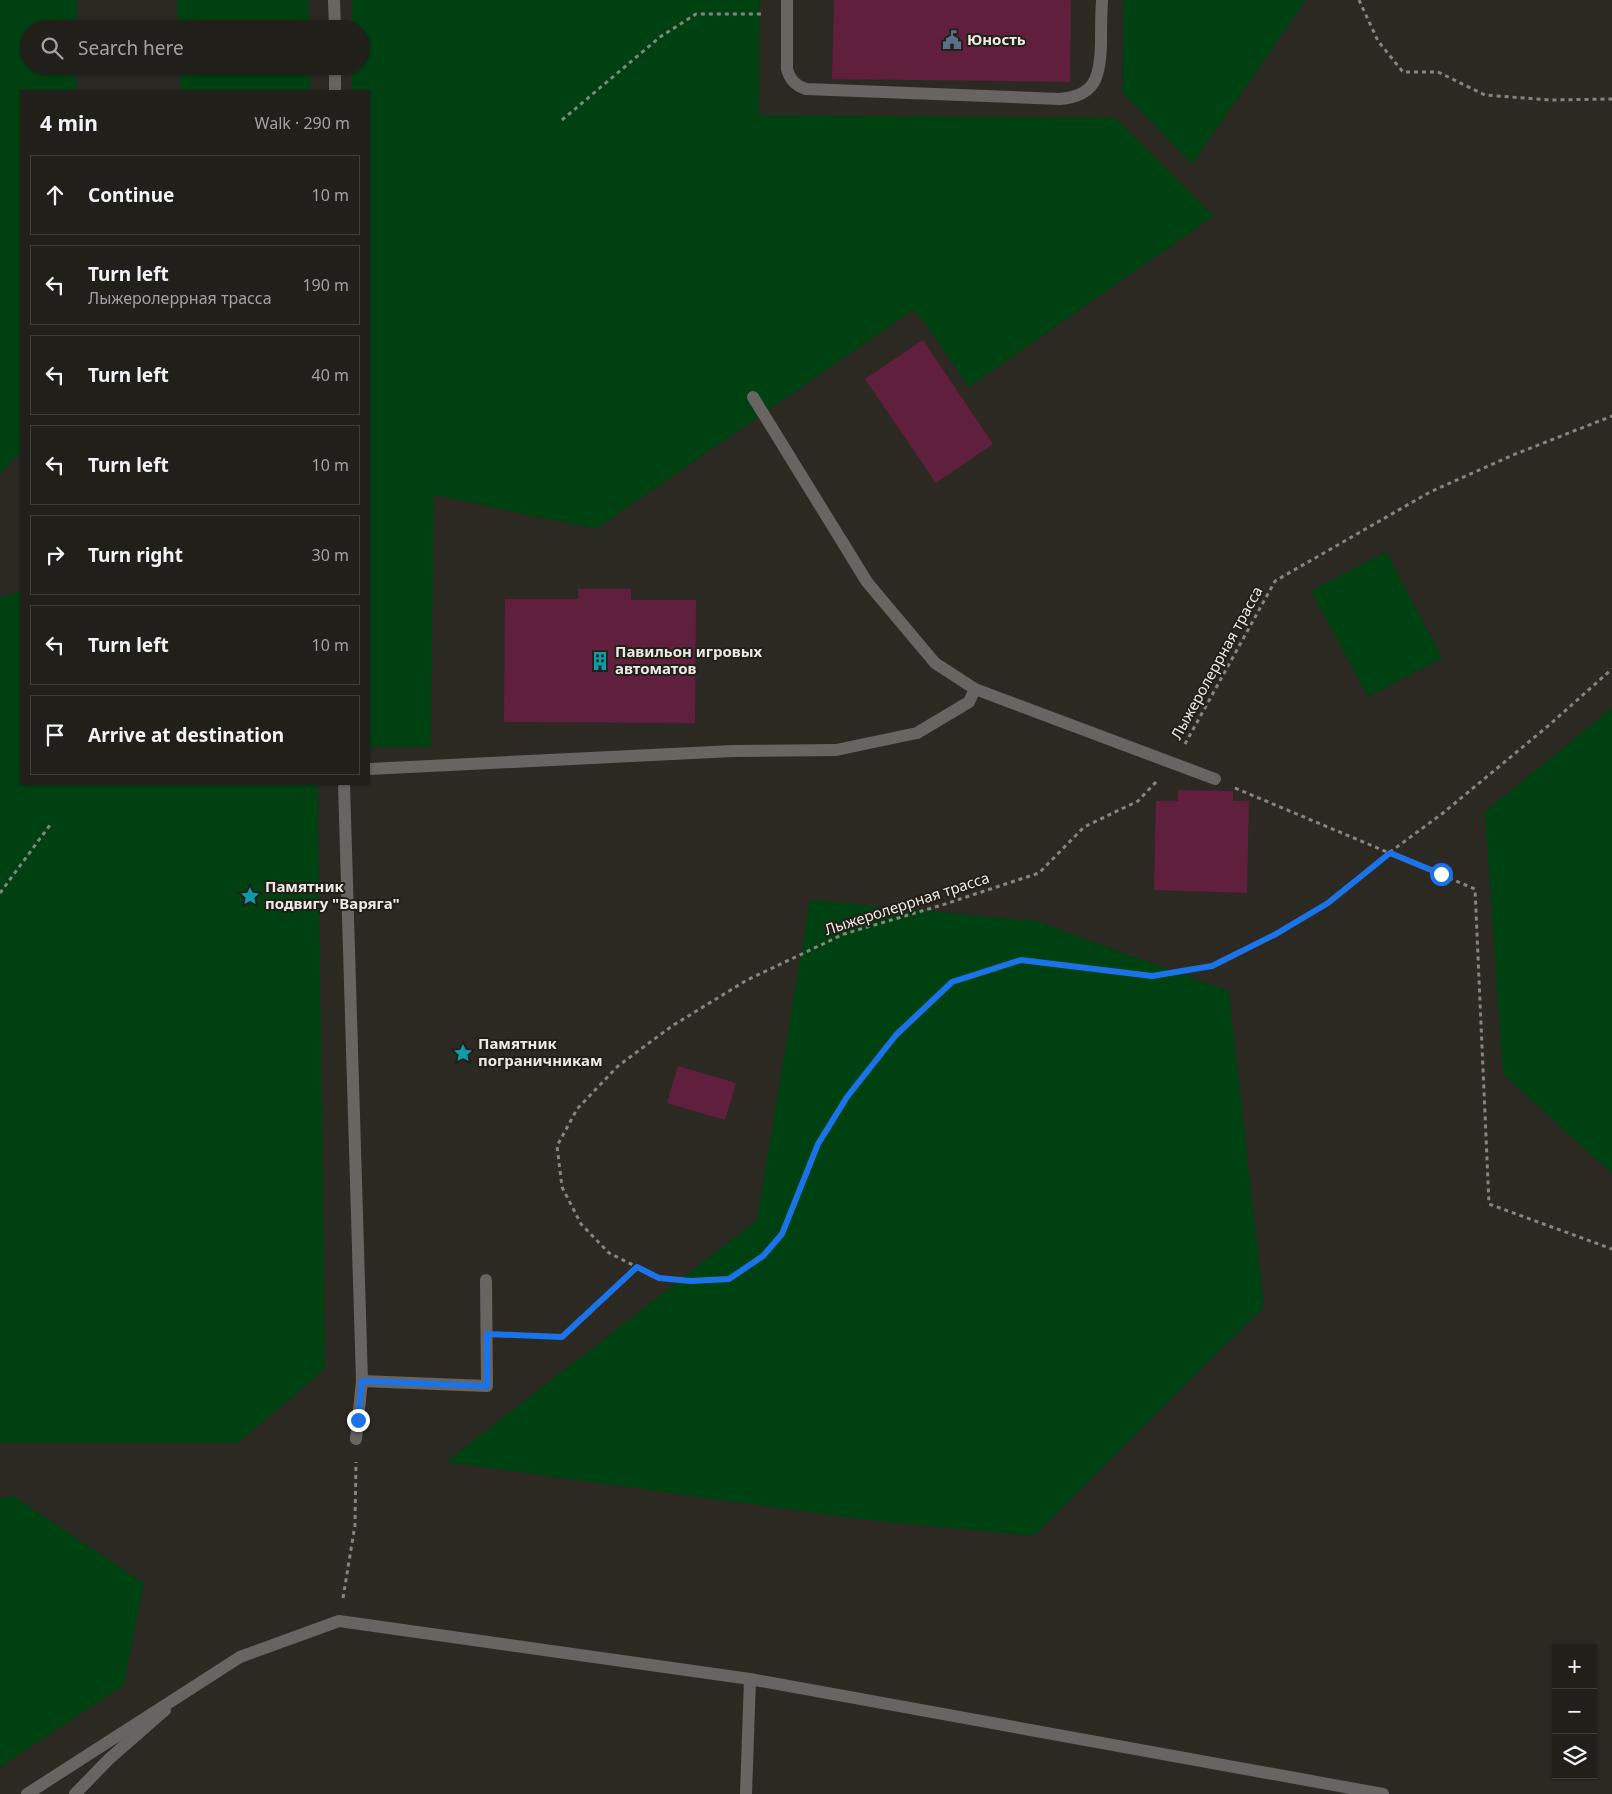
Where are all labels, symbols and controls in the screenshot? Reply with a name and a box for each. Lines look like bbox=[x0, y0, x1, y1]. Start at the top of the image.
search box bbox=[20, 20, 370, 75]
public building icon: Юность bbox=[941, 29, 963, 51]
place label: Юность bbox=[967, 29, 1026, 49]
icon: search bbox=[38, 34, 66, 62]
text: Search here bbox=[78, 35, 184, 61]
text: 4 min bbox=[40, 109, 98, 137]
text: Walk · 290 m bbox=[255, 112, 350, 134]
icon: ahead bbox=[41, 181, 69, 209]
text: Continue bbox=[88, 182, 174, 208]
text: 10 m bbox=[312, 184, 349, 206]
text: Turn left bbox=[88, 261, 169, 287]
icon: left bbox=[41, 271, 69, 299]
text: 190 m bbox=[302, 274, 349, 296]
text: Лыжеролеррная трасса bbox=[88, 287, 272, 309]
icon: left bbox=[41, 361, 69, 389]
text: Turn left bbox=[88, 362, 169, 388]
text: 40 m bbox=[312, 364, 349, 386]
icon: left bbox=[41, 451, 69, 479]
text: Turn left bbox=[88, 452, 169, 478]
text: 10 m bbox=[312, 454, 349, 476]
icon: right bbox=[41, 541, 69, 569]
text: Turn right bbox=[88, 542, 183, 568]
text: 30 m bbox=[312, 544, 349, 566]
street label: Лыжеролеррная трасса bbox=[1166, 582, 1267, 743]
icon: left bbox=[41, 631, 69, 659]
text: Turn left bbox=[88, 632, 169, 658]
text: 10 m bbox=[312, 634, 349, 656]
place label: Павильон игровых автоматов bbox=[615, 641, 763, 678]
building icon: Павильон игровых автоматов bbox=[589, 650, 611, 672]
icon: arrive bbox=[41, 721, 69, 749]
text: Arrive at destination bbox=[88, 722, 284, 748]
route start bbox=[1430, 863, 1453, 886]
street label: Лыжеролеррная трасса bbox=[822, 867, 992, 939]
place label: Памятник подвигу "Варяга" bbox=[265, 876, 400, 913]
place icon: Памятник подвигу "Варяга" bbox=[239, 885, 261, 907]
place label: Памятник пограничникам bbox=[478, 1033, 603, 1070]
place icon: Памятник пограничникам bbox=[452, 1042, 474, 1064]
route end bbox=[347, 1409, 370, 1432]
map controls bbox=[1552, 1644, 1597, 1779]
button: + bbox=[1552, 1644, 1597, 1689]
button: − bbox=[1552, 1689, 1597, 1734]
button: layers bbox=[1552, 1734, 1597, 1779]

